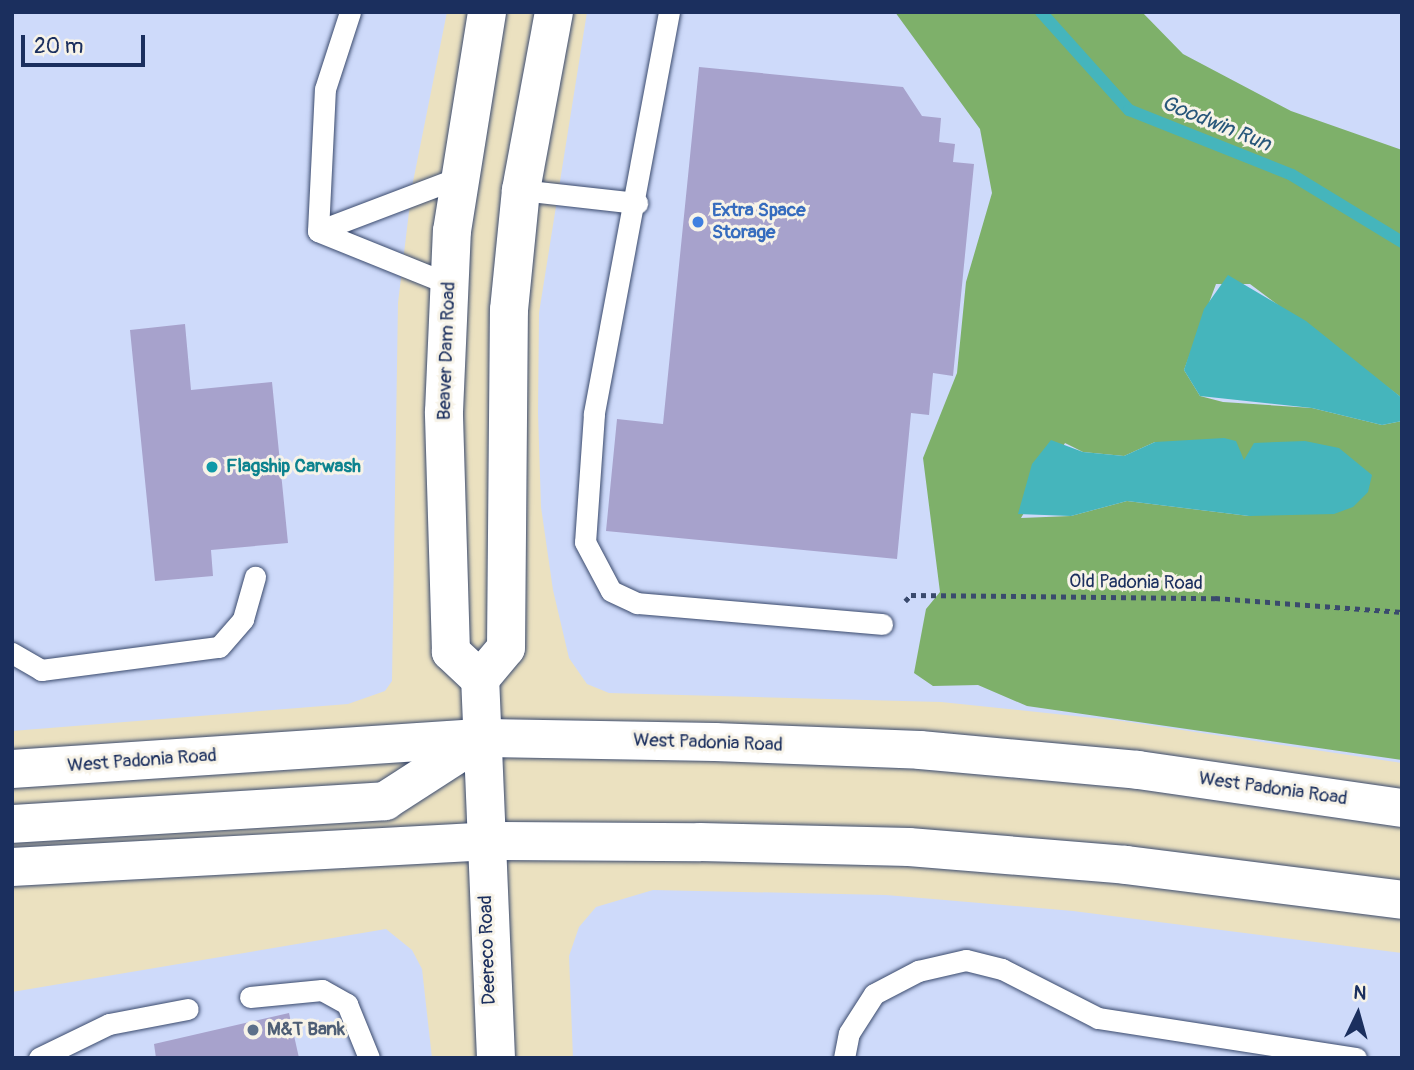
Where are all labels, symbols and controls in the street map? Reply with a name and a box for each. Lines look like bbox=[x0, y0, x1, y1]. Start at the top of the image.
scale bar bbox=[24, 21, 149, 65]
text: 20 m bbox=[34, 33, 83, 60]
water label: Goodwin Run bbox=[1158, 91, 1274, 157]
place label: Extra Space Storage bbox=[712, 200, 806, 244]
marker: Extra Space Storage bbox=[690, 214, 706, 230]
street label: Beaver Dam Road bbox=[433, 281, 461, 421]
place label: Flagship Carwash bbox=[226, 456, 361, 478]
marker: Flagship Carwash bbox=[204, 459, 220, 475]
street label: Old Padonia Road bbox=[1069, 570, 1203, 596]
street label: West Padonia Road bbox=[633, 729, 783, 757]
street label: West Padonia Road bbox=[66, 744, 218, 778]
street label: West Padonia Road bbox=[1197, 767, 1349, 811]
street label: Deereco Road bbox=[475, 895, 501, 1005]
north arrow bbox=[1323, 979, 1393, 1049]
text: N bbox=[1352, 981, 1367, 1006]
place label: M&T Bank bbox=[267, 1019, 345, 1041]
marker: M&T Bank bbox=[245, 1022, 261, 1038]

